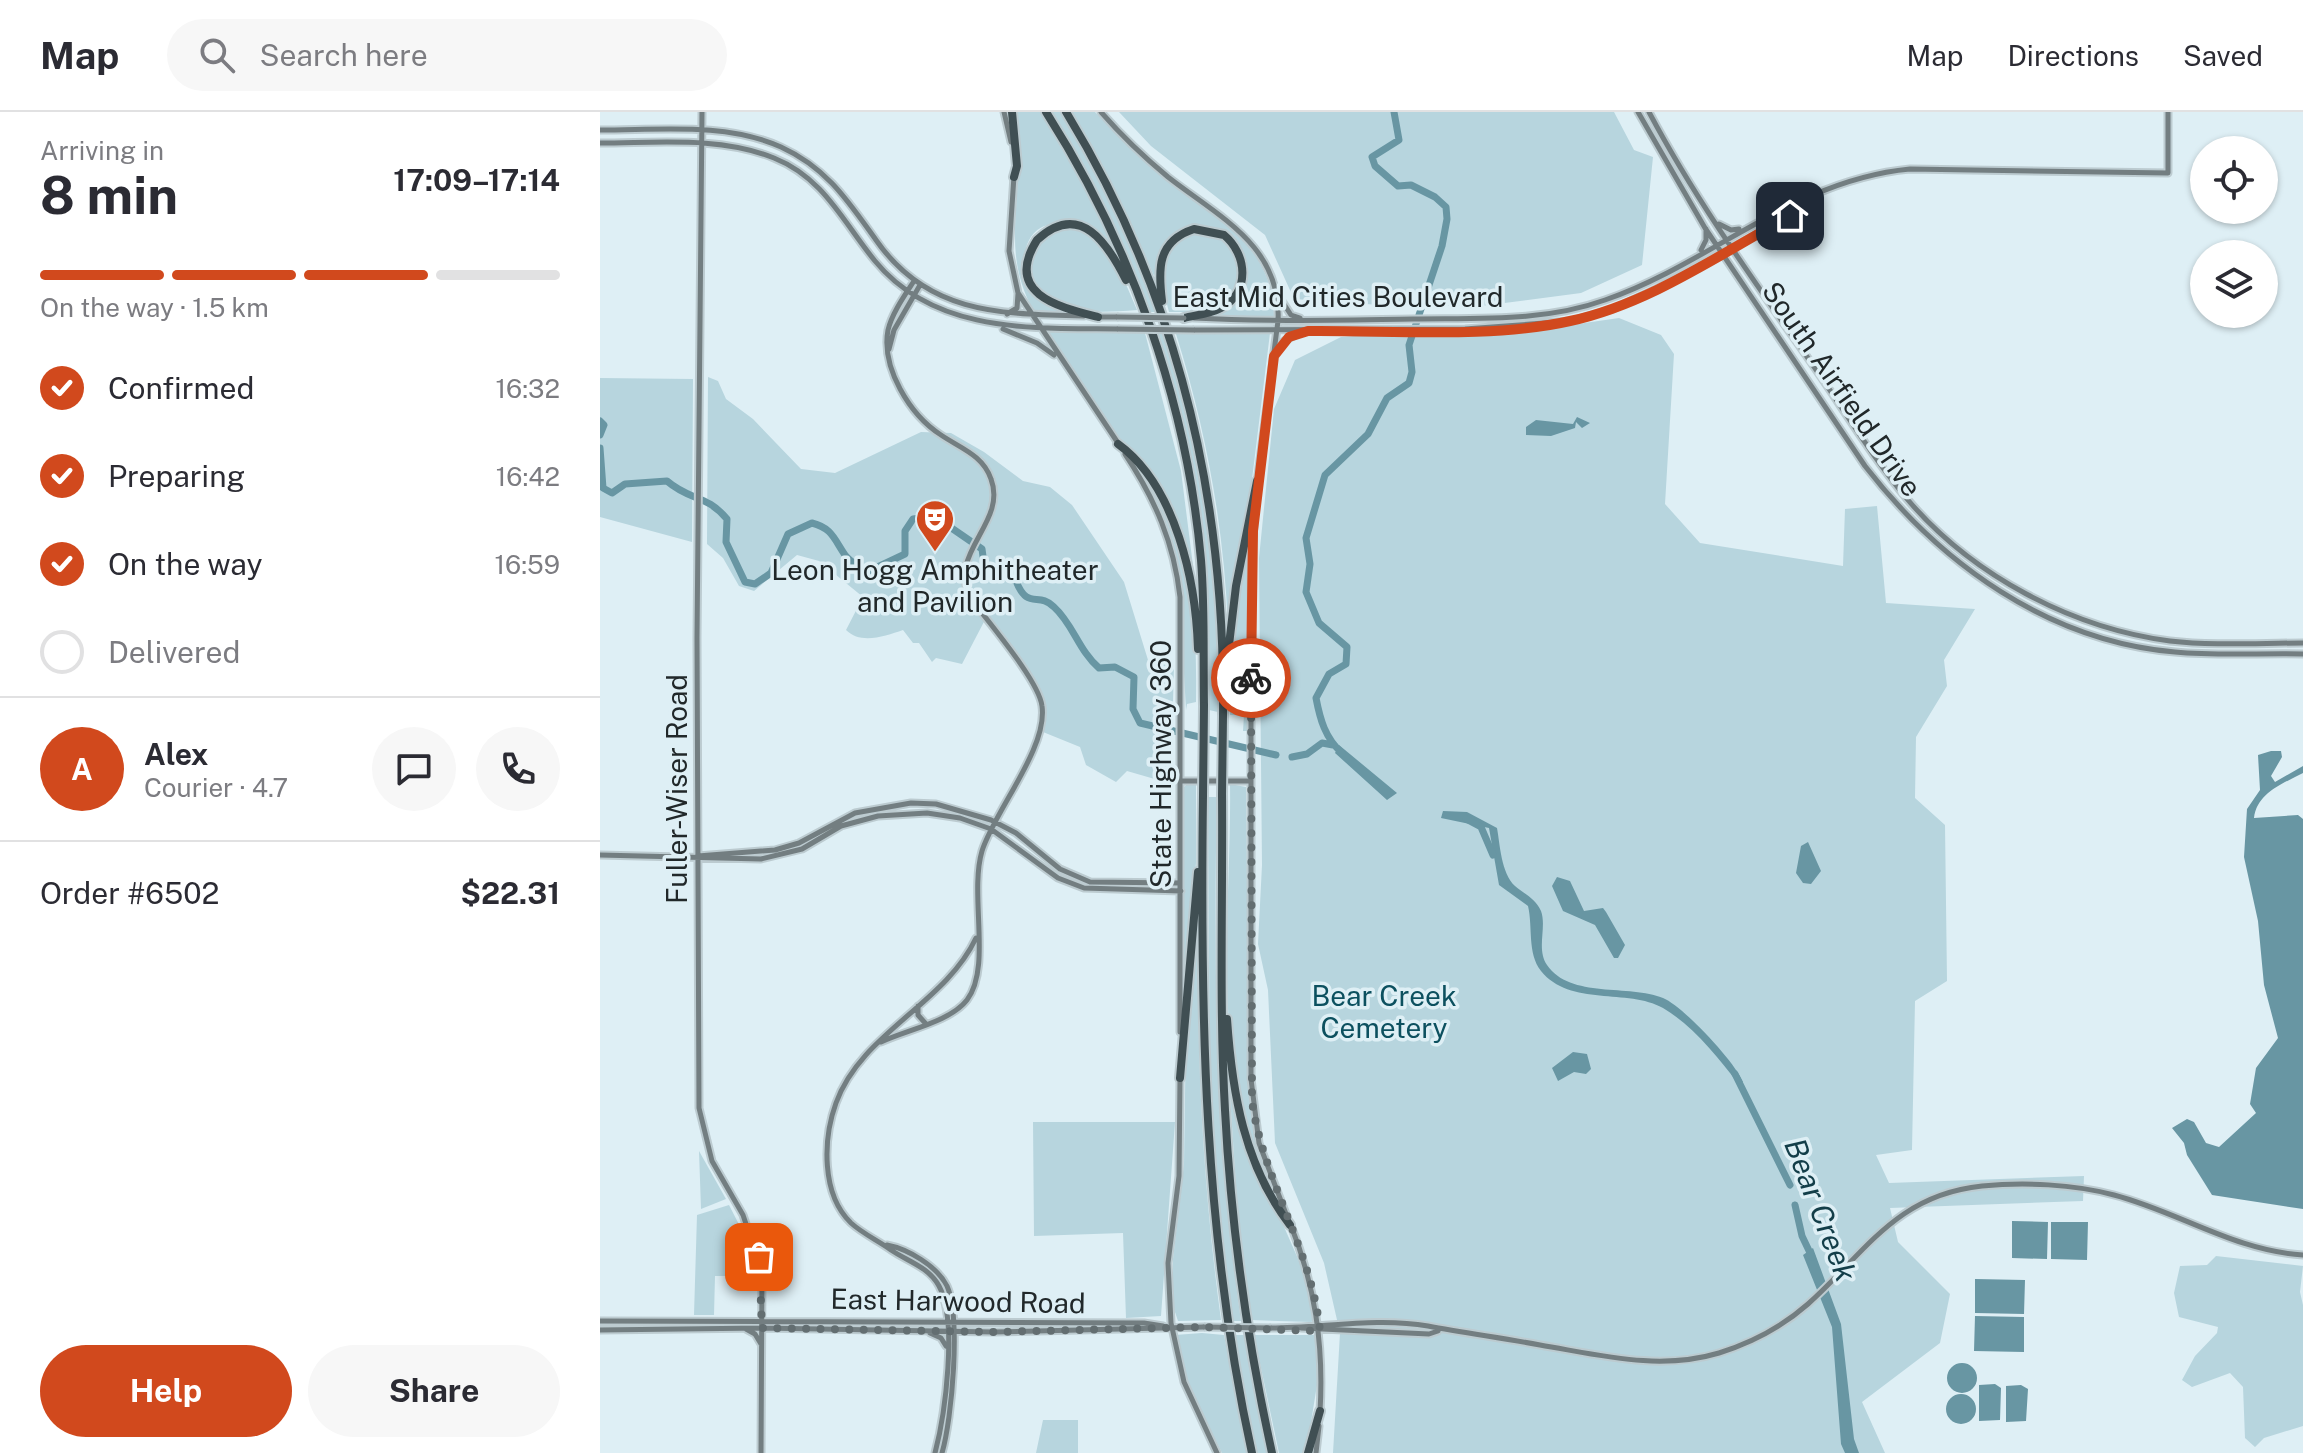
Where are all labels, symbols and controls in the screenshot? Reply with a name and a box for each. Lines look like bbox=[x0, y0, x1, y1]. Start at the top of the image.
search box bbox=[167, 19, 727, 91]
text: Map bbox=[40, 33, 119, 78]
icon: search bbox=[195, 33, 239, 77]
text: Search here bbox=[259, 37, 428, 73]
text: Map bbox=[1907, 39, 1963, 72]
text: Directions bbox=[2007, 39, 2139, 72]
text: Saved bbox=[2183, 39, 2263, 72]
text: Arriving in bbox=[40, 135, 164, 166]
map controls bbox=[2190, 136, 2278, 328]
button: locate bbox=[2190, 136, 2278, 224]
text: 17:09–17:14 bbox=[393, 162, 560, 198]
text: 8 min bbox=[40, 165, 178, 226]
pin bbox=[1756, 182, 1824, 250]
icon: home bbox=[1768, 194, 1812, 238]
button: layers bbox=[2190, 240, 2278, 328]
street label: South Airfield Drive bbox=[1756, 275, 1929, 502]
street label: East Mid Cities Boulevard bbox=[1172, 280, 1504, 313]
text: On the way · 1.5 km bbox=[40, 292, 269, 323]
icon: check bbox=[40, 366, 84, 410]
text: Confirmed bbox=[108, 370, 254, 406]
text: 16:32 bbox=[495, 373, 560, 404]
icon: check bbox=[40, 454, 84, 498]
text: Preparing bbox=[108, 458, 245, 494]
text: 16:42 bbox=[496, 461, 560, 492]
theatre icon: Leon Hogg Amphitheater and Pavilion bbox=[914, 498, 956, 553]
icon: check bbox=[40, 542, 84, 586]
text: On the way bbox=[108, 546, 262, 582]
text: 16:59 bbox=[494, 549, 560, 580]
place label: Leon Hogg Amphitheater and Pavilion bbox=[771, 553, 1099, 618]
text: Delivered bbox=[108, 634, 240, 670]
courier bbox=[1211, 638, 1291, 718]
street label: State Highway 360 bbox=[1144, 640, 1177, 888]
icon: bike bbox=[1229, 656, 1273, 700]
street label: Fuller-Wiser Road bbox=[660, 674, 693, 904]
button: chat bbox=[372, 727, 456, 811]
button: phone bbox=[476, 727, 560, 811]
text: Alex bbox=[144, 736, 208, 772]
text: A bbox=[71, 751, 93, 787]
text: Courier · 4.7 bbox=[144, 772, 288, 803]
text: Order #6502 bbox=[40, 875, 219, 911]
text: $22.31 bbox=[461, 875, 560, 911]
park label: Bear Creek Cemetery bbox=[1311, 979, 1457, 1044]
water label: Bear Creek bbox=[1777, 1133, 1865, 1287]
pin bbox=[725, 1223, 793, 1291]
icon: bag bbox=[737, 1235, 781, 1279]
street label: East Harwood Road bbox=[830, 1282, 1086, 1319]
button: Help bbox=[40, 1345, 292, 1437]
button: Share bbox=[308, 1345, 560, 1437]

